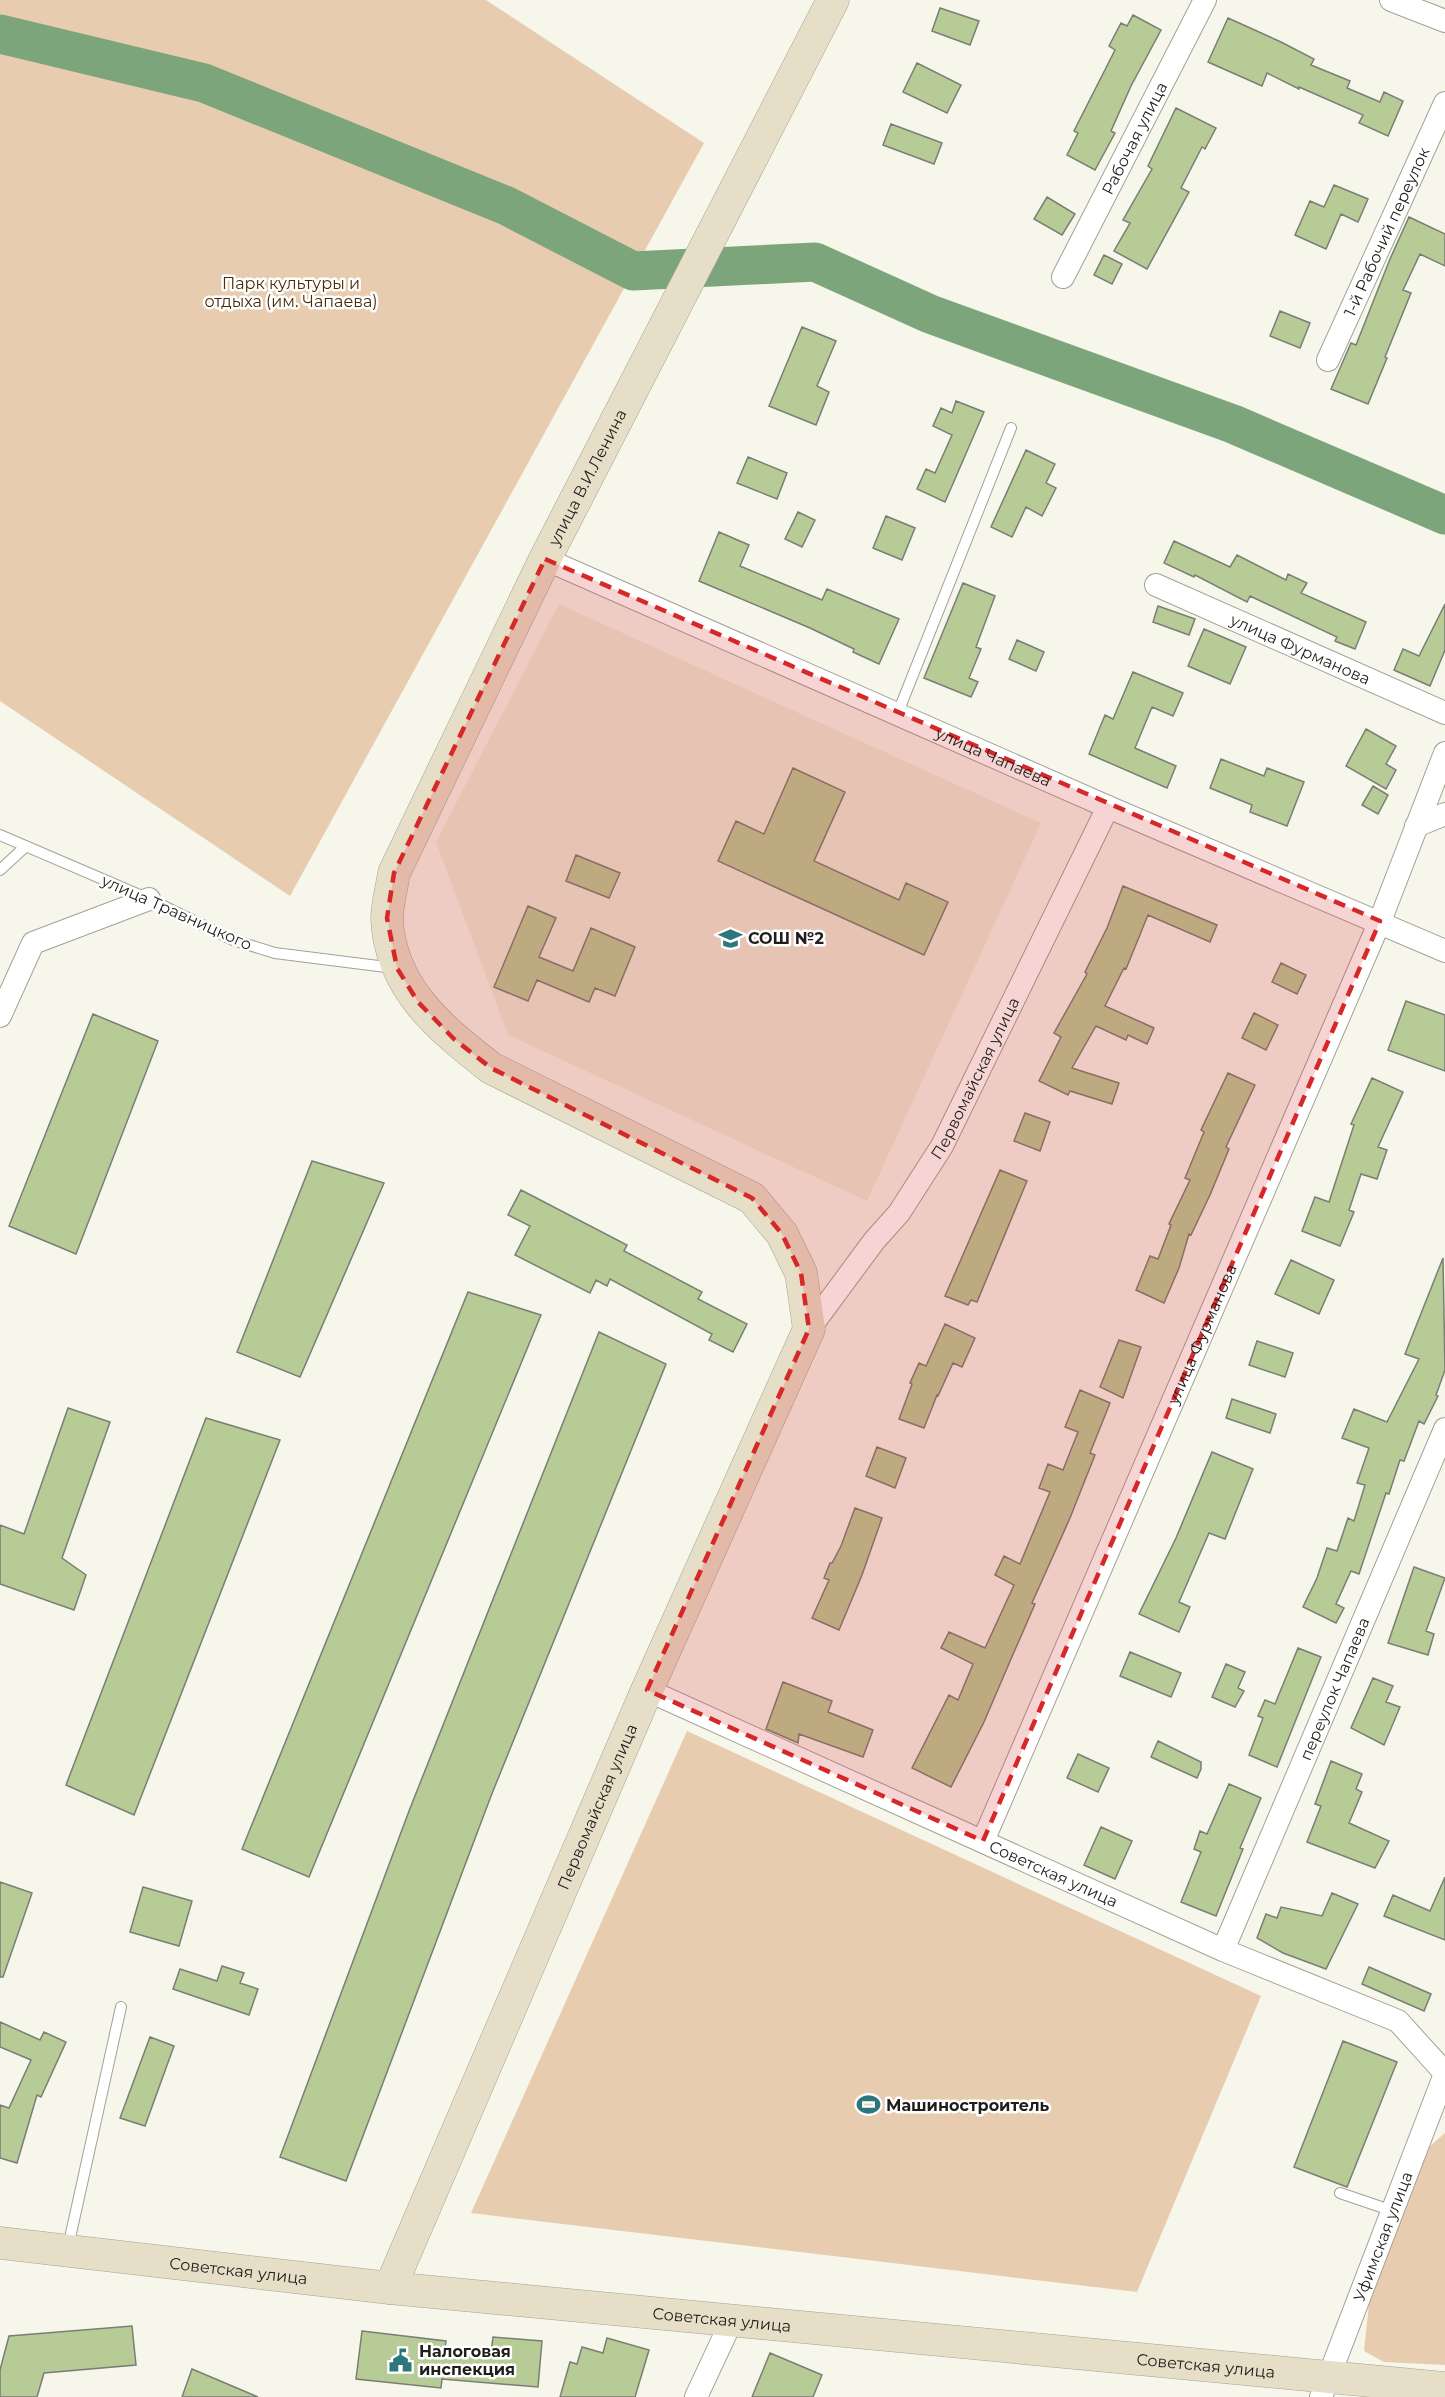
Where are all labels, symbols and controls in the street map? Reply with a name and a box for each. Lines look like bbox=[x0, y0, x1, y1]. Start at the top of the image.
street label: Рабочая улица bbox=[1098, 79, 1171, 198]
street label: 1-й Рабочий переулок bbox=[1340, 144, 1434, 319]
park label: Парк культуры и отдыха (им. Чапаева) bbox=[204, 274, 378, 311]
street label: улица В.И.Ленина bbox=[544, 406, 630, 550]
street label: улица Фурманова bbox=[1227, 610, 1373, 689]
street label: улица Чапаева bbox=[932, 723, 1054, 791]
street label: улица Травницкого bbox=[98, 870, 255, 954]
school or university icon: СОШ №2 bbox=[717, 925, 743, 951]
place label: СОШ №2 bbox=[748, 929, 824, 948]
street label: Первомайская улица bbox=[927, 994, 1023, 1163]
street label: улица Фурманова bbox=[1163, 1261, 1241, 1408]
street label: переулок Чапаева bbox=[1296, 1615, 1374, 1763]
street label: Первомайская улица bbox=[553, 1721, 641, 1892]
street label: Советская улица bbox=[986, 1837, 1121, 1911]
sports icon: Машиностроитель bbox=[855, 2092, 881, 2118]
place label: Машиностроитель bbox=[886, 2096, 1050, 2115]
street label: Уфимская улица bbox=[1350, 2169, 1417, 2304]
street label: Советская улица bbox=[168, 2254, 309, 2288]
street label: Советская улица bbox=[652, 2304, 792, 2336]
place label: Налоговая инспекция bbox=[419, 2342, 515, 2379]
public building icon: Налоговая инспекция bbox=[388, 2347, 414, 2373]
street label: Советская улица bbox=[1136, 2350, 1276, 2382]

